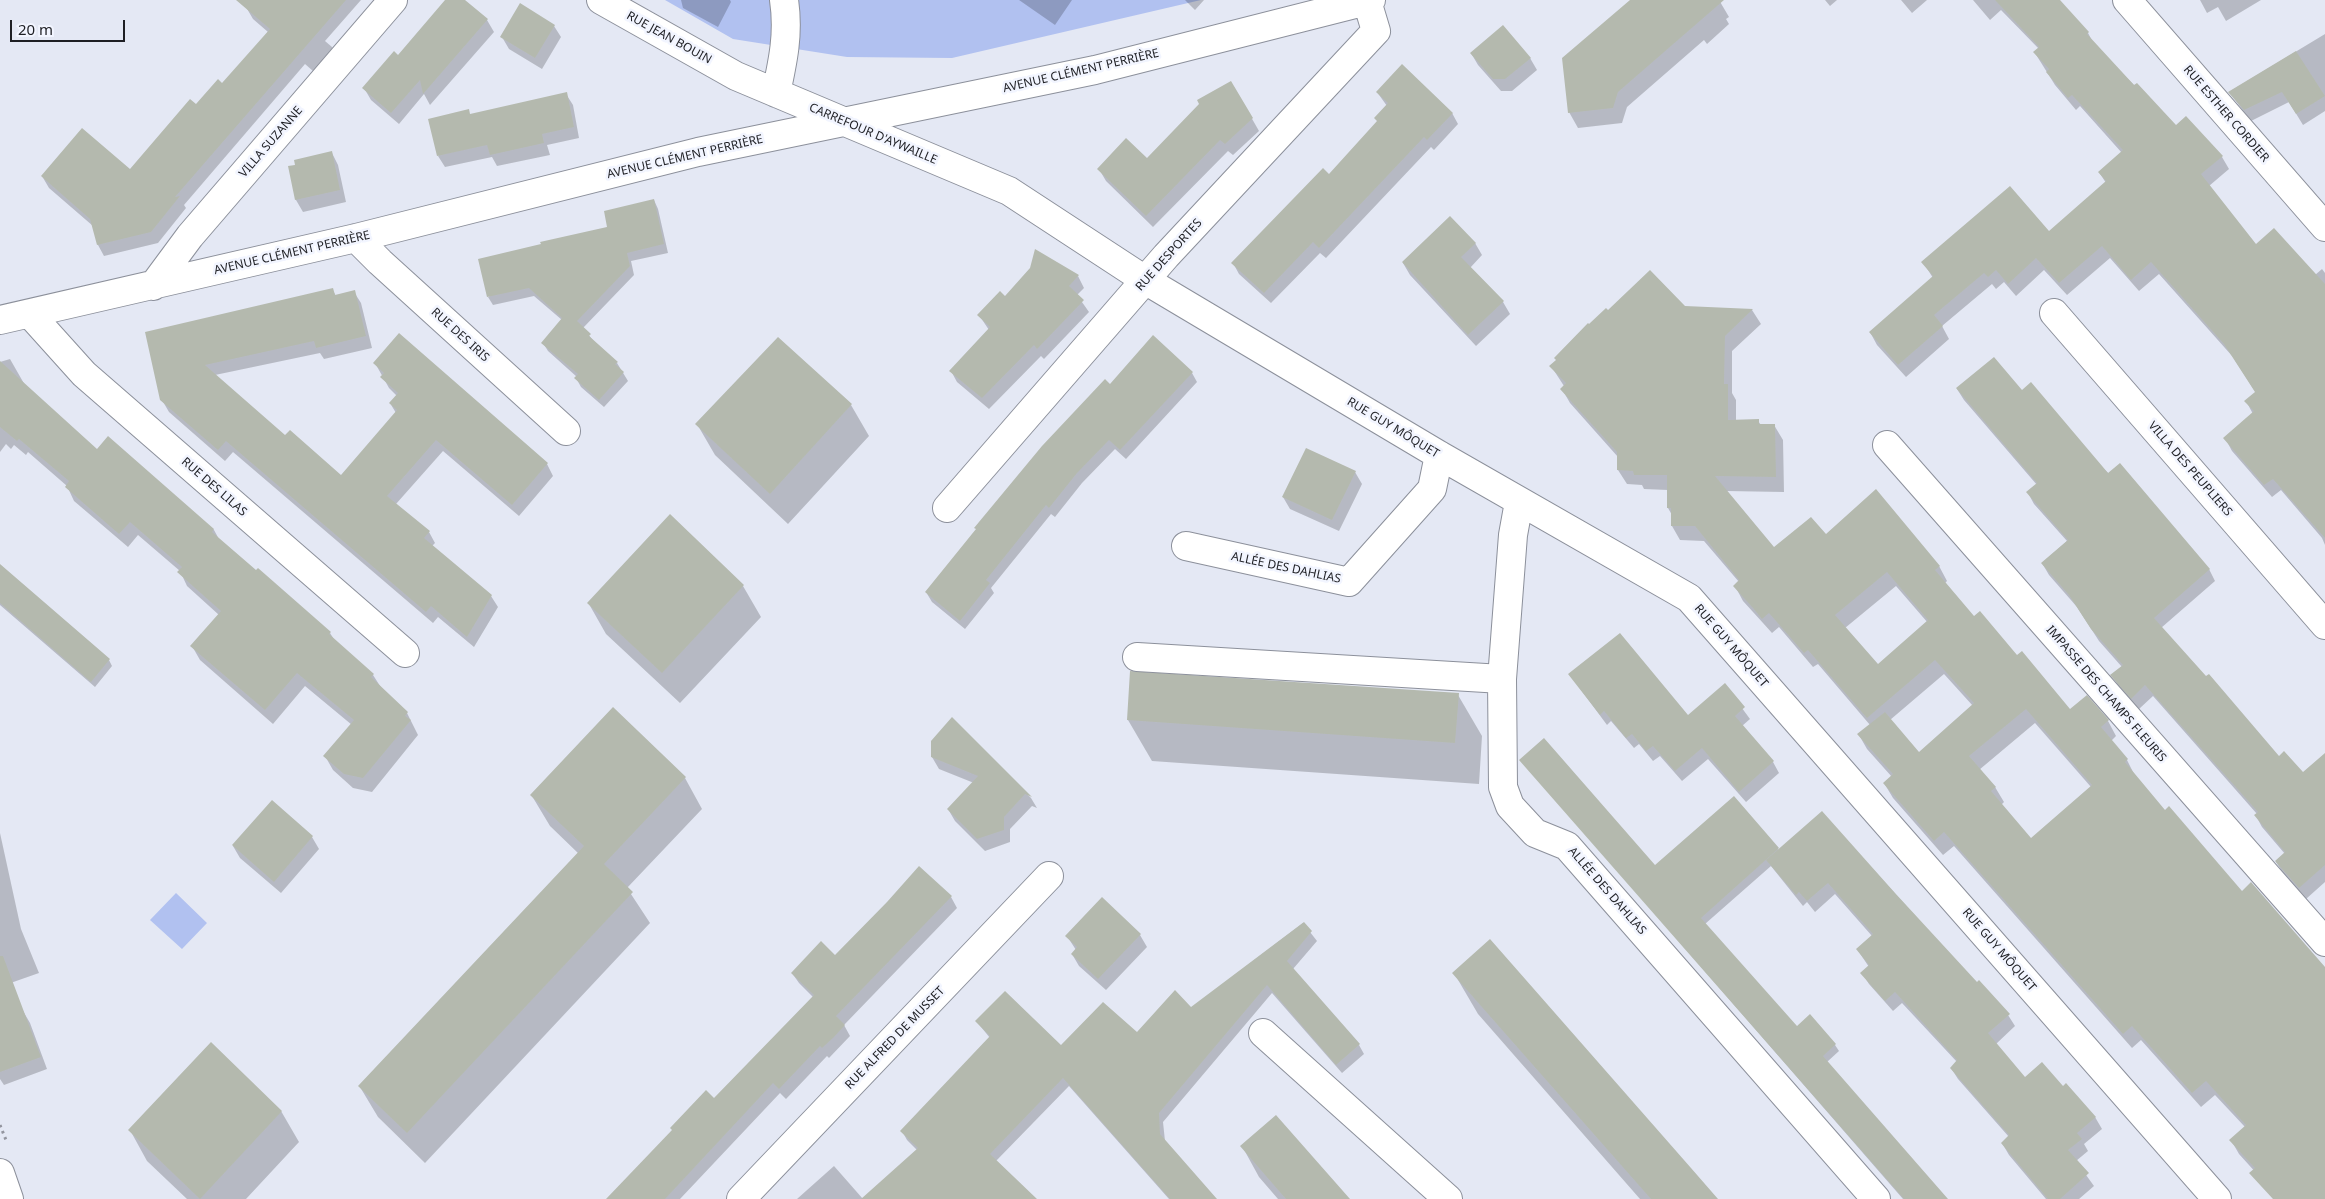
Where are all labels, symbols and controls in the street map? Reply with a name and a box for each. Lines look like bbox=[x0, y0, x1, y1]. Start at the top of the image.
street label: RUE JEAN BOUIN bbox=[624, 9, 714, 67]
scale bar bbox=[12, 10, 128, 42]
text: 20 m bbox=[18, 19, 53, 39]
street label: AVENUE CLÉMENT PERRIÈRE bbox=[1002, 46, 1160, 96]
street label: RUE ESTHER CORDIER bbox=[2180, 63, 2272, 165]
street label: CARREFOUR D'AYWAILLE bbox=[807, 100, 939, 168]
street label: VILLA SUZANNE bbox=[236, 104, 306, 180]
street label: AVENUE CLÉMENT PERRIÈRE bbox=[606, 132, 764, 182]
street label: RUE DESPORTES bbox=[1133, 216, 1205, 294]
street label: AVENUE CLÉMENT PERRIÈRE bbox=[213, 228, 371, 278]
street label: RUE DES IRIS bbox=[428, 305, 492, 365]
street label: RUE GUY MÔQUET bbox=[1344, 395, 1442, 461]
street label: VILLA DES PEUPLIERS bbox=[2145, 419, 2235, 519]
street label: RUE DES LILAS bbox=[178, 455, 250, 519]
street label: ALLÉE DES DAHLIAS bbox=[1230, 549, 1342, 587]
street label: RUE GUY MÔQUET bbox=[1691, 602, 1771, 690]
street label: IMPASSE DES CHAMPS FLEURIS bbox=[2043, 623, 2169, 765]
street label: ALLÉE DES DAHLIAS bbox=[1565, 844, 1649, 938]
street label: RUE GUY MÔQUET bbox=[1959, 906, 2039, 994]
street label: RUE ALFRED DE MUSSET bbox=[842, 984, 948, 1092]

